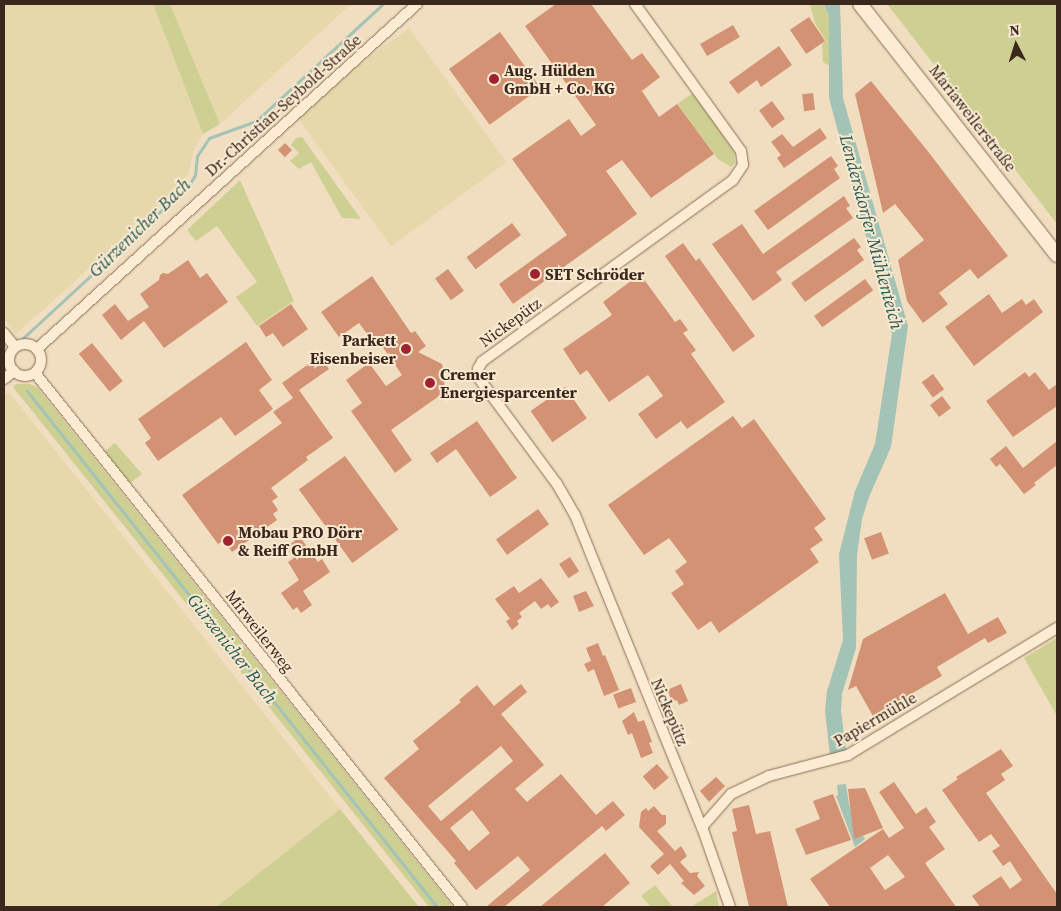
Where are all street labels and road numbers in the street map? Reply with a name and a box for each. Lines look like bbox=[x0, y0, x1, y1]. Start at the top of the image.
street label: Dr.-Christian-Seybold-Straße bbox=[201, 30, 365, 180]
street label: Mariaweilerstraße bbox=[925, 61, 1021, 175]
street label: Nickepütz bbox=[475, 293, 545, 351]
street label: Mirweilerweg bbox=[222, 586, 298, 676]
street label: Nickepütz bbox=[647, 675, 693, 749]
street label: Papiermühle bbox=[830, 688, 920, 750]

